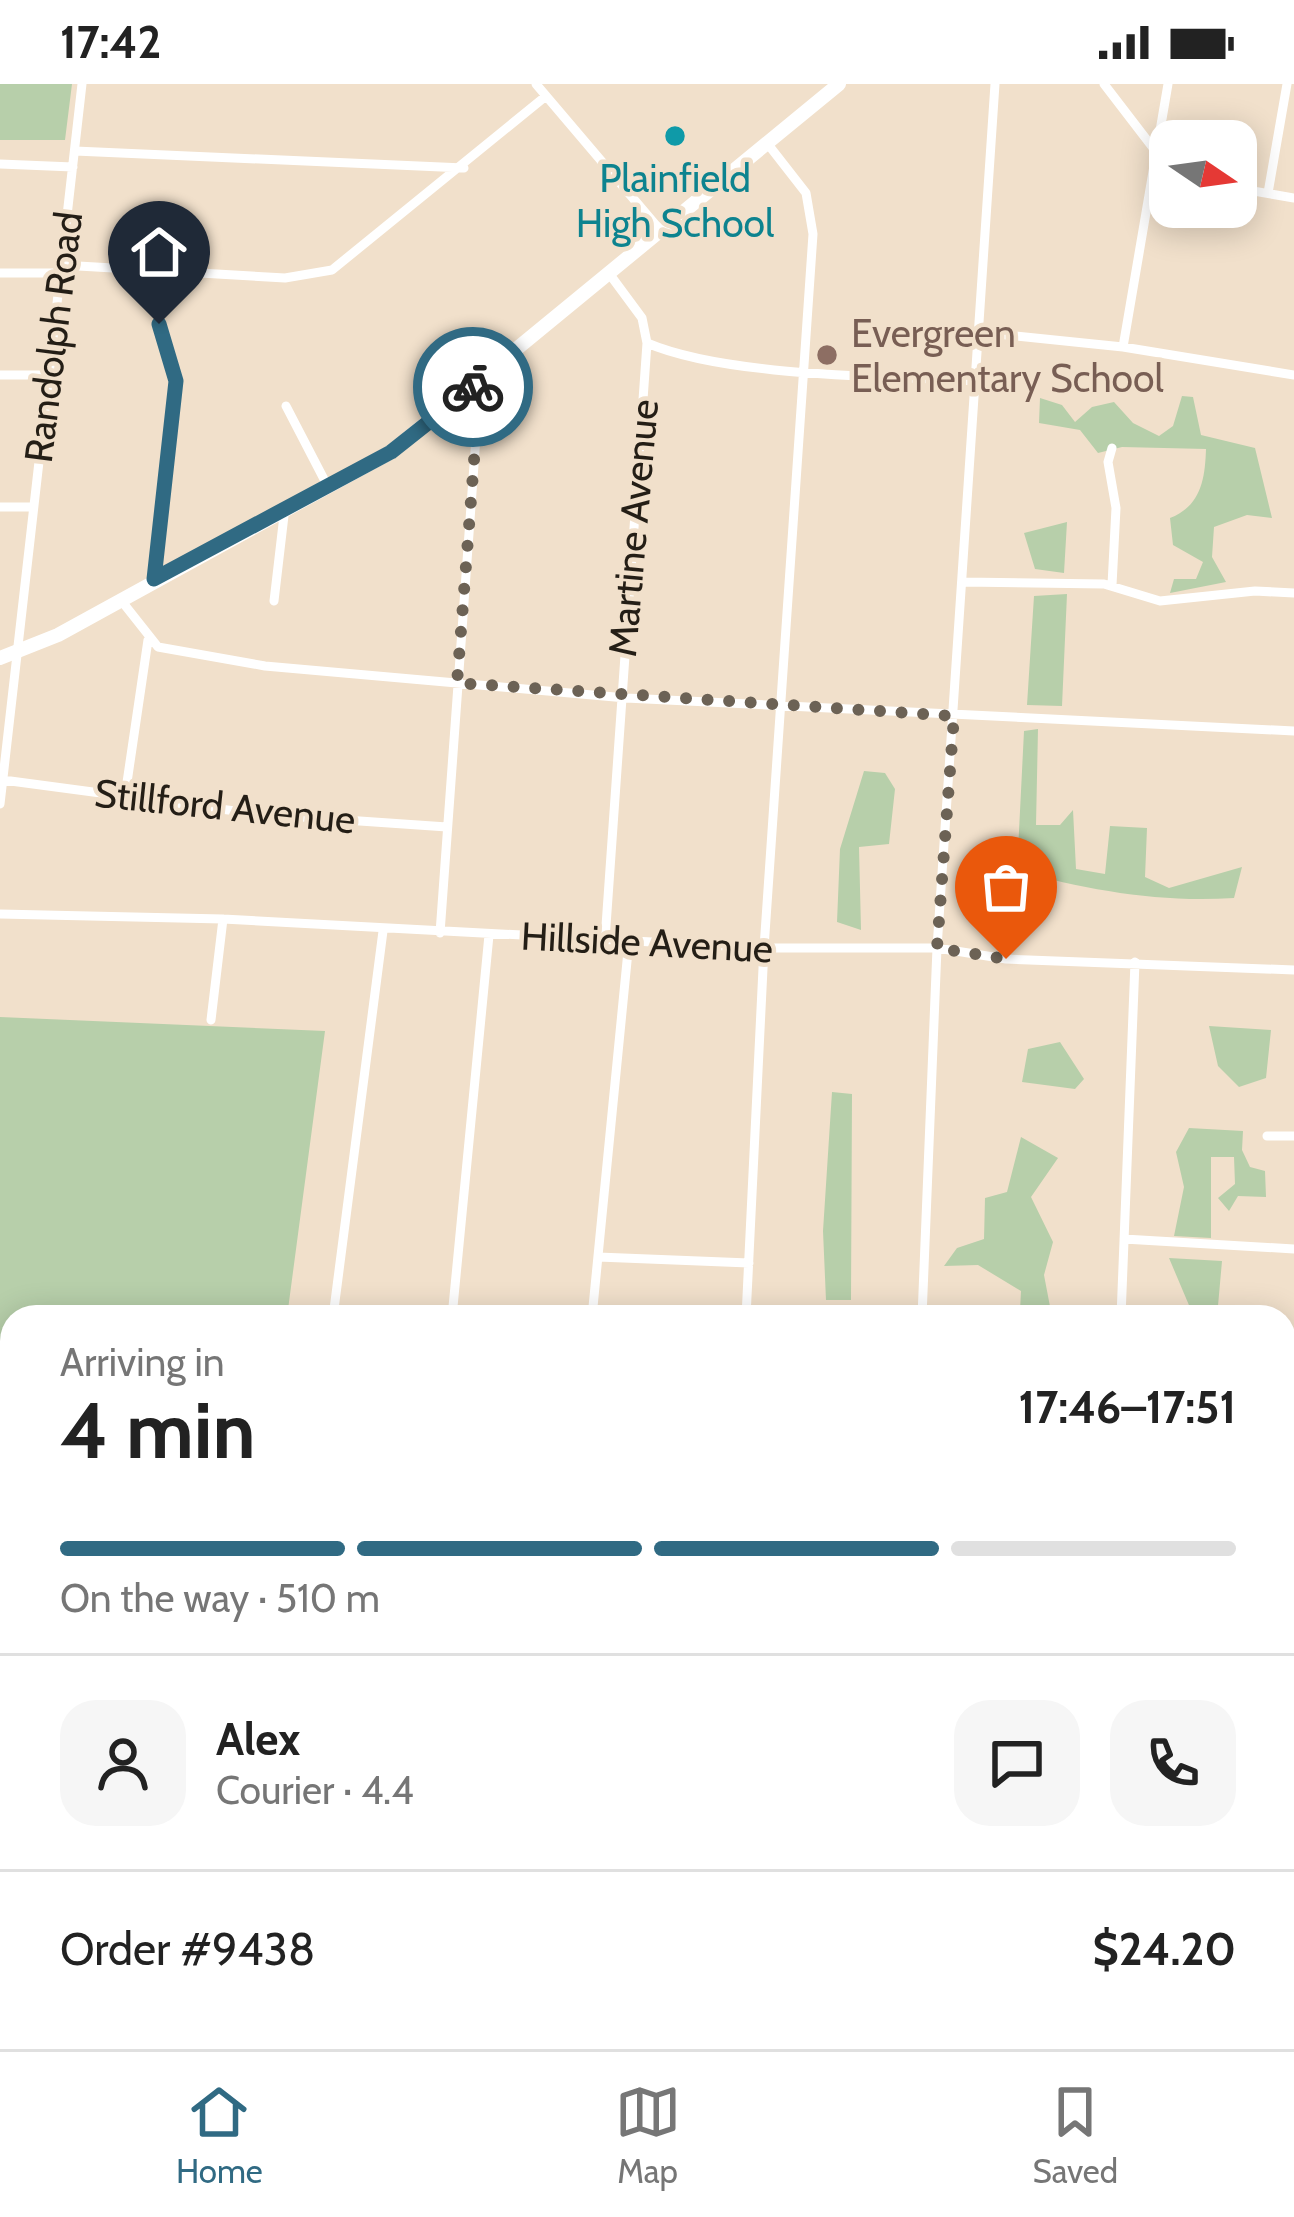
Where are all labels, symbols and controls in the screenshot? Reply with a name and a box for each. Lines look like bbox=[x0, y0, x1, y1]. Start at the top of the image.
text: 17:42 bbox=[60, 15, 161, 69]
north arrow bbox=[1149, 120, 1257, 228]
map controls bbox=[1149, 120, 1257, 228]
marker: Plainfield High School bbox=[662, 123, 688, 149]
place label: Plainfield High School bbox=[576, 154, 774, 247]
pin bbox=[108, 201, 210, 324]
street label: Randolph Road bbox=[14, 209, 92, 465]
icon: home bbox=[126, 219, 192, 285]
place label: Evergreen Elementary School bbox=[851, 309, 1164, 402]
courier bbox=[413, 327, 533, 447]
marker: Evergreen Elementary School bbox=[814, 342, 840, 368]
icon: bike bbox=[440, 354, 506, 420]
street label: Martine Avenue bbox=[598, 397, 668, 659]
street label: Stillford Avenue bbox=[92, 768, 358, 844]
pin bbox=[955, 836, 1057, 959]
icon: bag bbox=[973, 854, 1039, 920]
street label: Hillside Avenue bbox=[520, 911, 774, 973]
text: Arriving in bbox=[60, 1338, 224, 1386]
text: 17:46–17:51 bbox=[1019, 1380, 1236, 1434]
text: 4 min bbox=[60, 1383, 256, 1478]
text: On the way · 510 m bbox=[60, 1574, 380, 1622]
button: person bbox=[60, 1700, 186, 1826]
button: chat bbox=[954, 1700, 1080, 1826]
button: phone bbox=[1110, 1700, 1236, 1826]
text: Alex bbox=[216, 1712, 300, 1766]
text: Courier · 4.4 bbox=[216, 1766, 414, 1814]
text: Order #9438 bbox=[60, 1922, 315, 1976]
text: $24.20 bbox=[1093, 1922, 1236, 1976]
tab: Home bbox=[176, 2079, 263, 2191]
tab: Map bbox=[615, 2079, 681, 2191]
tab: Saved bbox=[1032, 2079, 1118, 2191]

